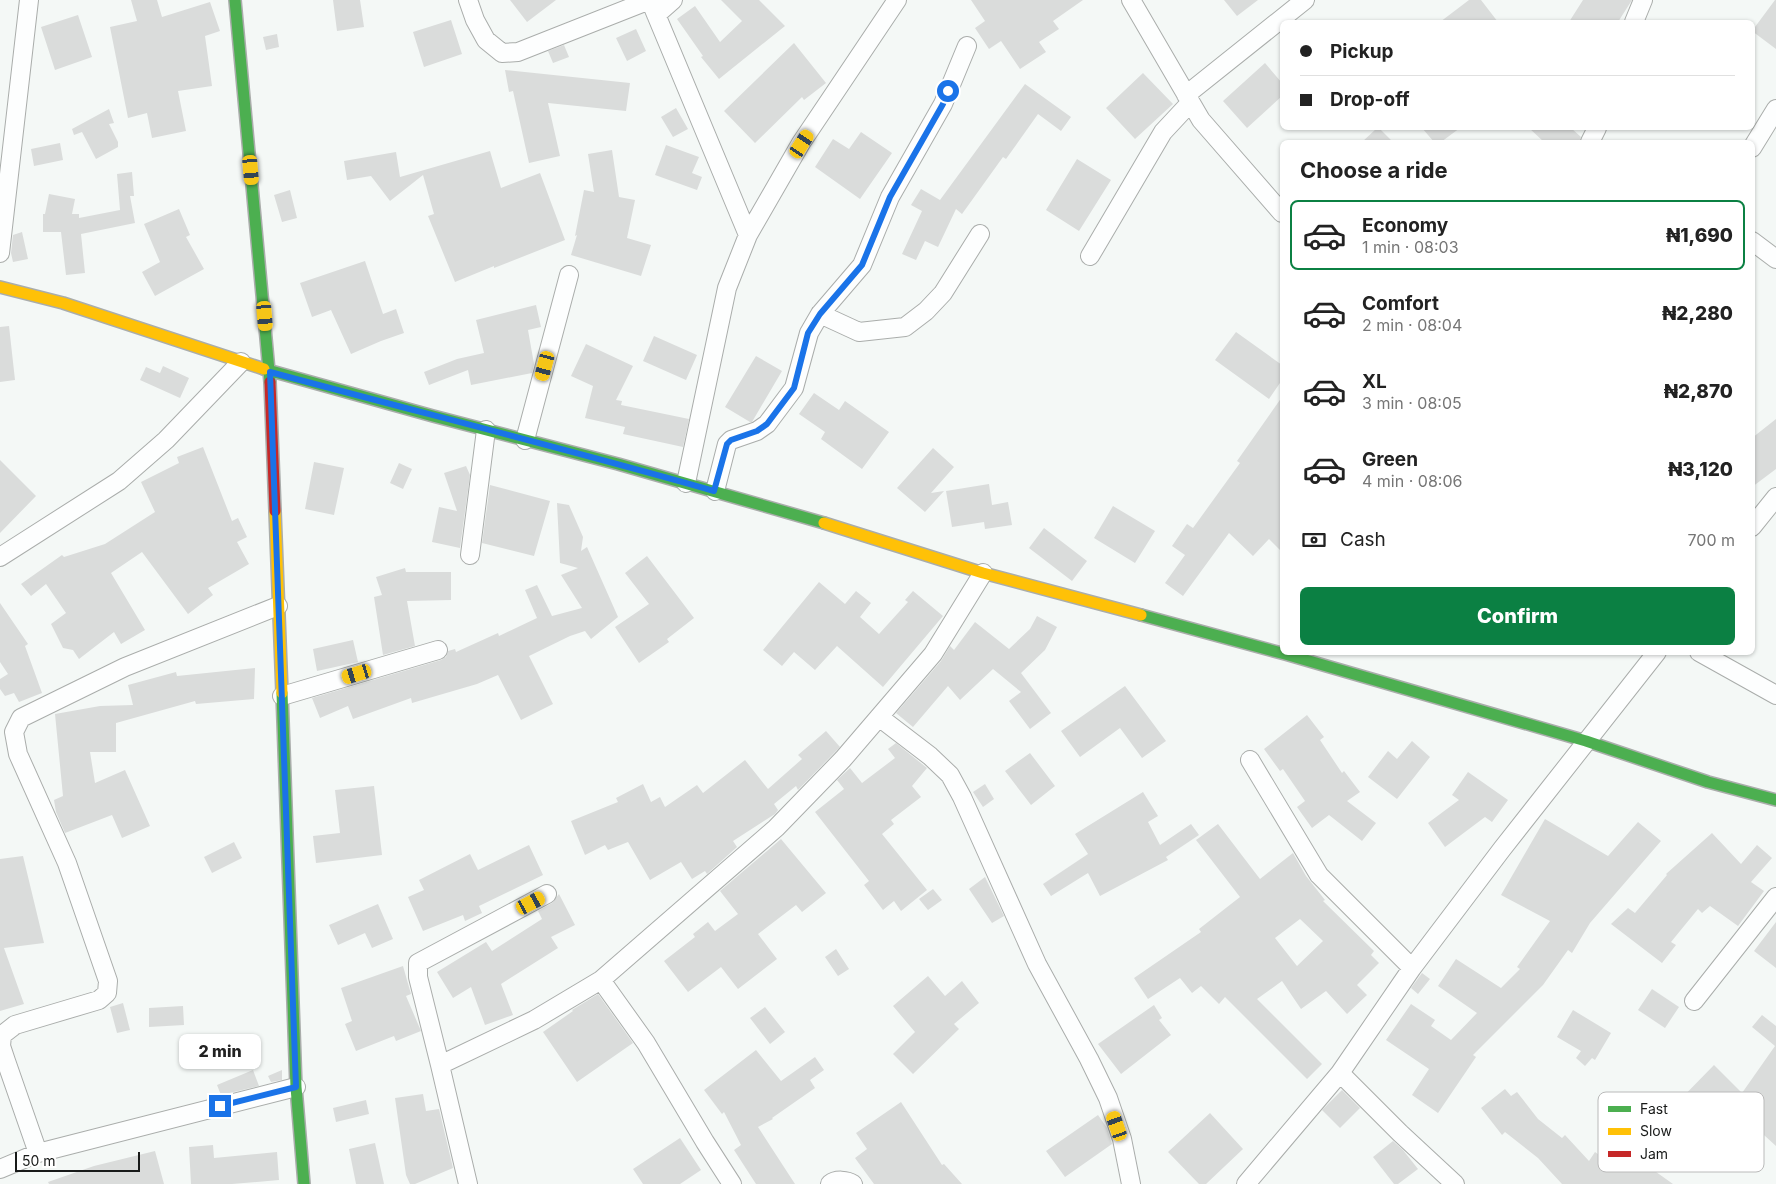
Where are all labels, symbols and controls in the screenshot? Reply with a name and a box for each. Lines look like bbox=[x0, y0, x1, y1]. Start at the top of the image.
text: Pickup bbox=[1330, 40, 1393, 63]
route start bbox=[937, 80, 959, 102]
text: Drop-off bbox=[1330, 88, 1410, 111]
car bbox=[787, 127, 816, 161]
car bbox=[242, 154, 259, 186]
text: Choose a ride bbox=[1300, 157, 1448, 183]
icon: car bbox=[1302, 213, 1347, 258]
text: Economy bbox=[1362, 214, 1448, 237]
text: ₦1,690 bbox=[1666, 224, 1733, 247]
text: 1 min · 08:03 bbox=[1362, 237, 1459, 257]
icon: car bbox=[1302, 291, 1347, 336]
text: Comfort bbox=[1362, 292, 1439, 315]
car bbox=[256, 300, 273, 332]
text: ₦2,280 bbox=[1662, 302, 1733, 325]
text: 2 min · 08:04 bbox=[1362, 315, 1462, 335]
car bbox=[533, 350, 556, 382]
icon: car bbox=[1302, 369, 1347, 414]
text: XL bbox=[1362, 370, 1387, 393]
text: ₦2,870 bbox=[1664, 380, 1733, 403]
text: 3 min · 08:05 bbox=[1362, 393, 1462, 413]
icon: car bbox=[1302, 447, 1347, 492]
text: Green bbox=[1362, 448, 1418, 471]
text: ₦3,120 bbox=[1668, 458, 1733, 481]
text: 4 min · 08:06 bbox=[1362, 471, 1462, 491]
icon: cash bbox=[1300, 526, 1328, 554]
text: Cash bbox=[1340, 528, 1386, 551]
text: 700 m bbox=[1687, 530, 1735, 550]
button: Confirm bbox=[1300, 587, 1735, 645]
car bbox=[340, 662, 373, 686]
car bbox=[514, 889, 547, 917]
callout: 2 min bbox=[179, 1034, 261, 1068]
text: 2 min bbox=[198, 1041, 242, 1061]
legend bbox=[1598, 1092, 1764, 1172]
route end bbox=[209, 1095, 231, 1117]
text: Fast bbox=[1640, 1100, 1668, 1117]
car bbox=[1105, 1109, 1128, 1143]
text: Slow bbox=[1640, 1122, 1672, 1139]
text: Jam bbox=[1640, 1145, 1668, 1162]
scale bar bbox=[15, 1149, 140, 1172]
text: 50 m bbox=[22, 1152, 56, 1169]

